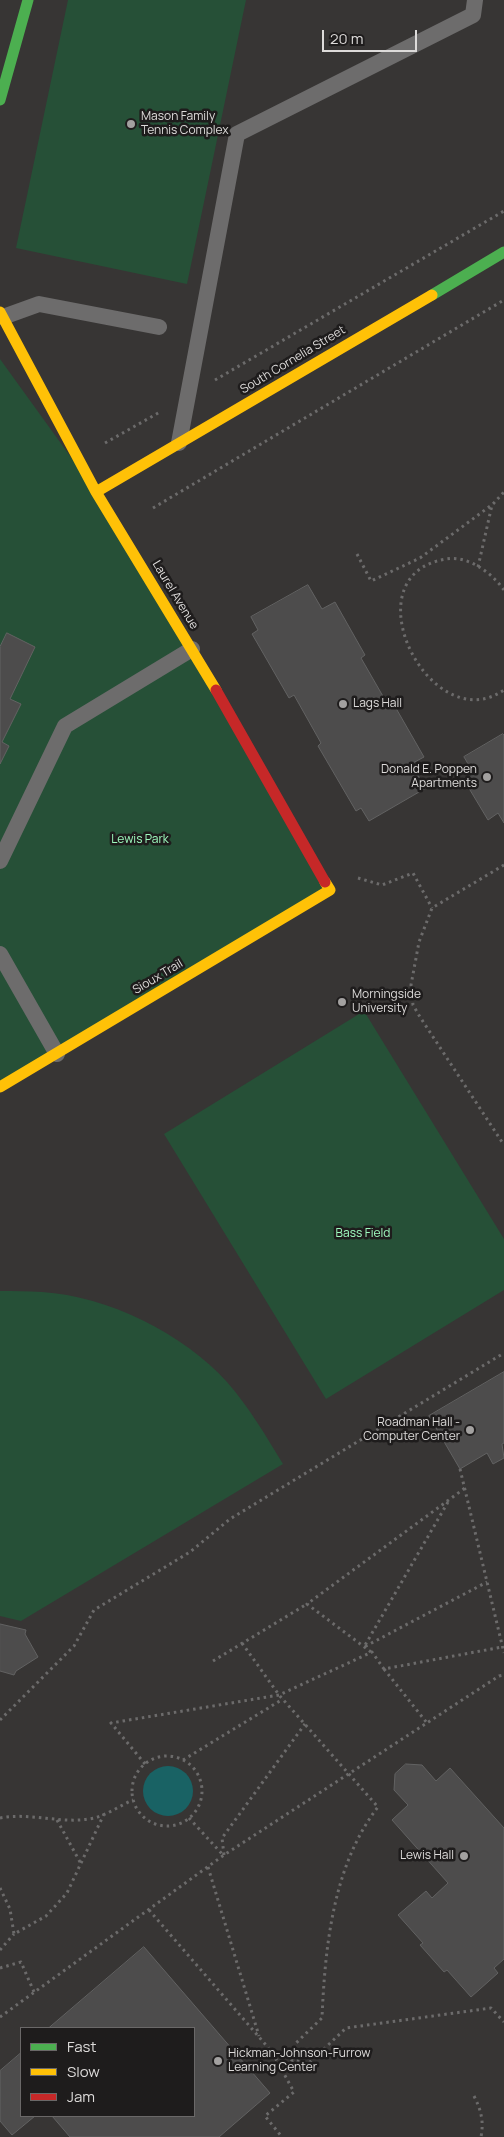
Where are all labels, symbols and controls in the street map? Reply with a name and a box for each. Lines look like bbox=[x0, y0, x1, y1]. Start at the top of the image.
scale bar bbox=[324, 20, 419, 52]
text: 20 m bbox=[330, 28, 363, 49]
place label: Mason Family Tennis Complex bbox=[141, 110, 229, 138]
marker: Mason Family Tennis Complex bbox=[125, 118, 137, 130]
street label: South Cornelia Street bbox=[238, 323, 348, 397]
street label: Laurel Avenue bbox=[149, 558, 201, 632]
place label: Lags Hall bbox=[353, 697, 402, 711]
marker: Lags Hall bbox=[337, 698, 349, 710]
place label: Donald E. Poppen Apartments bbox=[381, 763, 477, 791]
marker: Donald E. Poppen Apartments bbox=[481, 771, 493, 783]
park label: Lewis Park bbox=[111, 833, 169, 847]
street label: Sioux Trail bbox=[130, 956, 186, 998]
place label: Morningside University bbox=[352, 988, 421, 1016]
marker: Morningside University bbox=[336, 996, 348, 1008]
park label: Bass Field bbox=[336, 1227, 390, 1241]
place label: Roadman Hall - Computer Center bbox=[363, 1416, 460, 1444]
marker: Roadman Hall - Computer Center bbox=[464, 1424, 476, 1436]
place label: Lewis Hall bbox=[400, 1849, 454, 1863]
marker: Lewis Hall bbox=[458, 1850, 470, 1862]
legend bbox=[20, 2027, 195, 2117]
text: Fast bbox=[67, 2036, 96, 2057]
place label: Hickman-Johnson-Furrow Learning Center bbox=[228, 2047, 371, 2075]
marker: Hickman-Johnson-Furrow Learning Center bbox=[212, 2055, 224, 2067]
text: Slow bbox=[67, 2061, 100, 2082]
text: Jam bbox=[67, 2086, 95, 2107]

